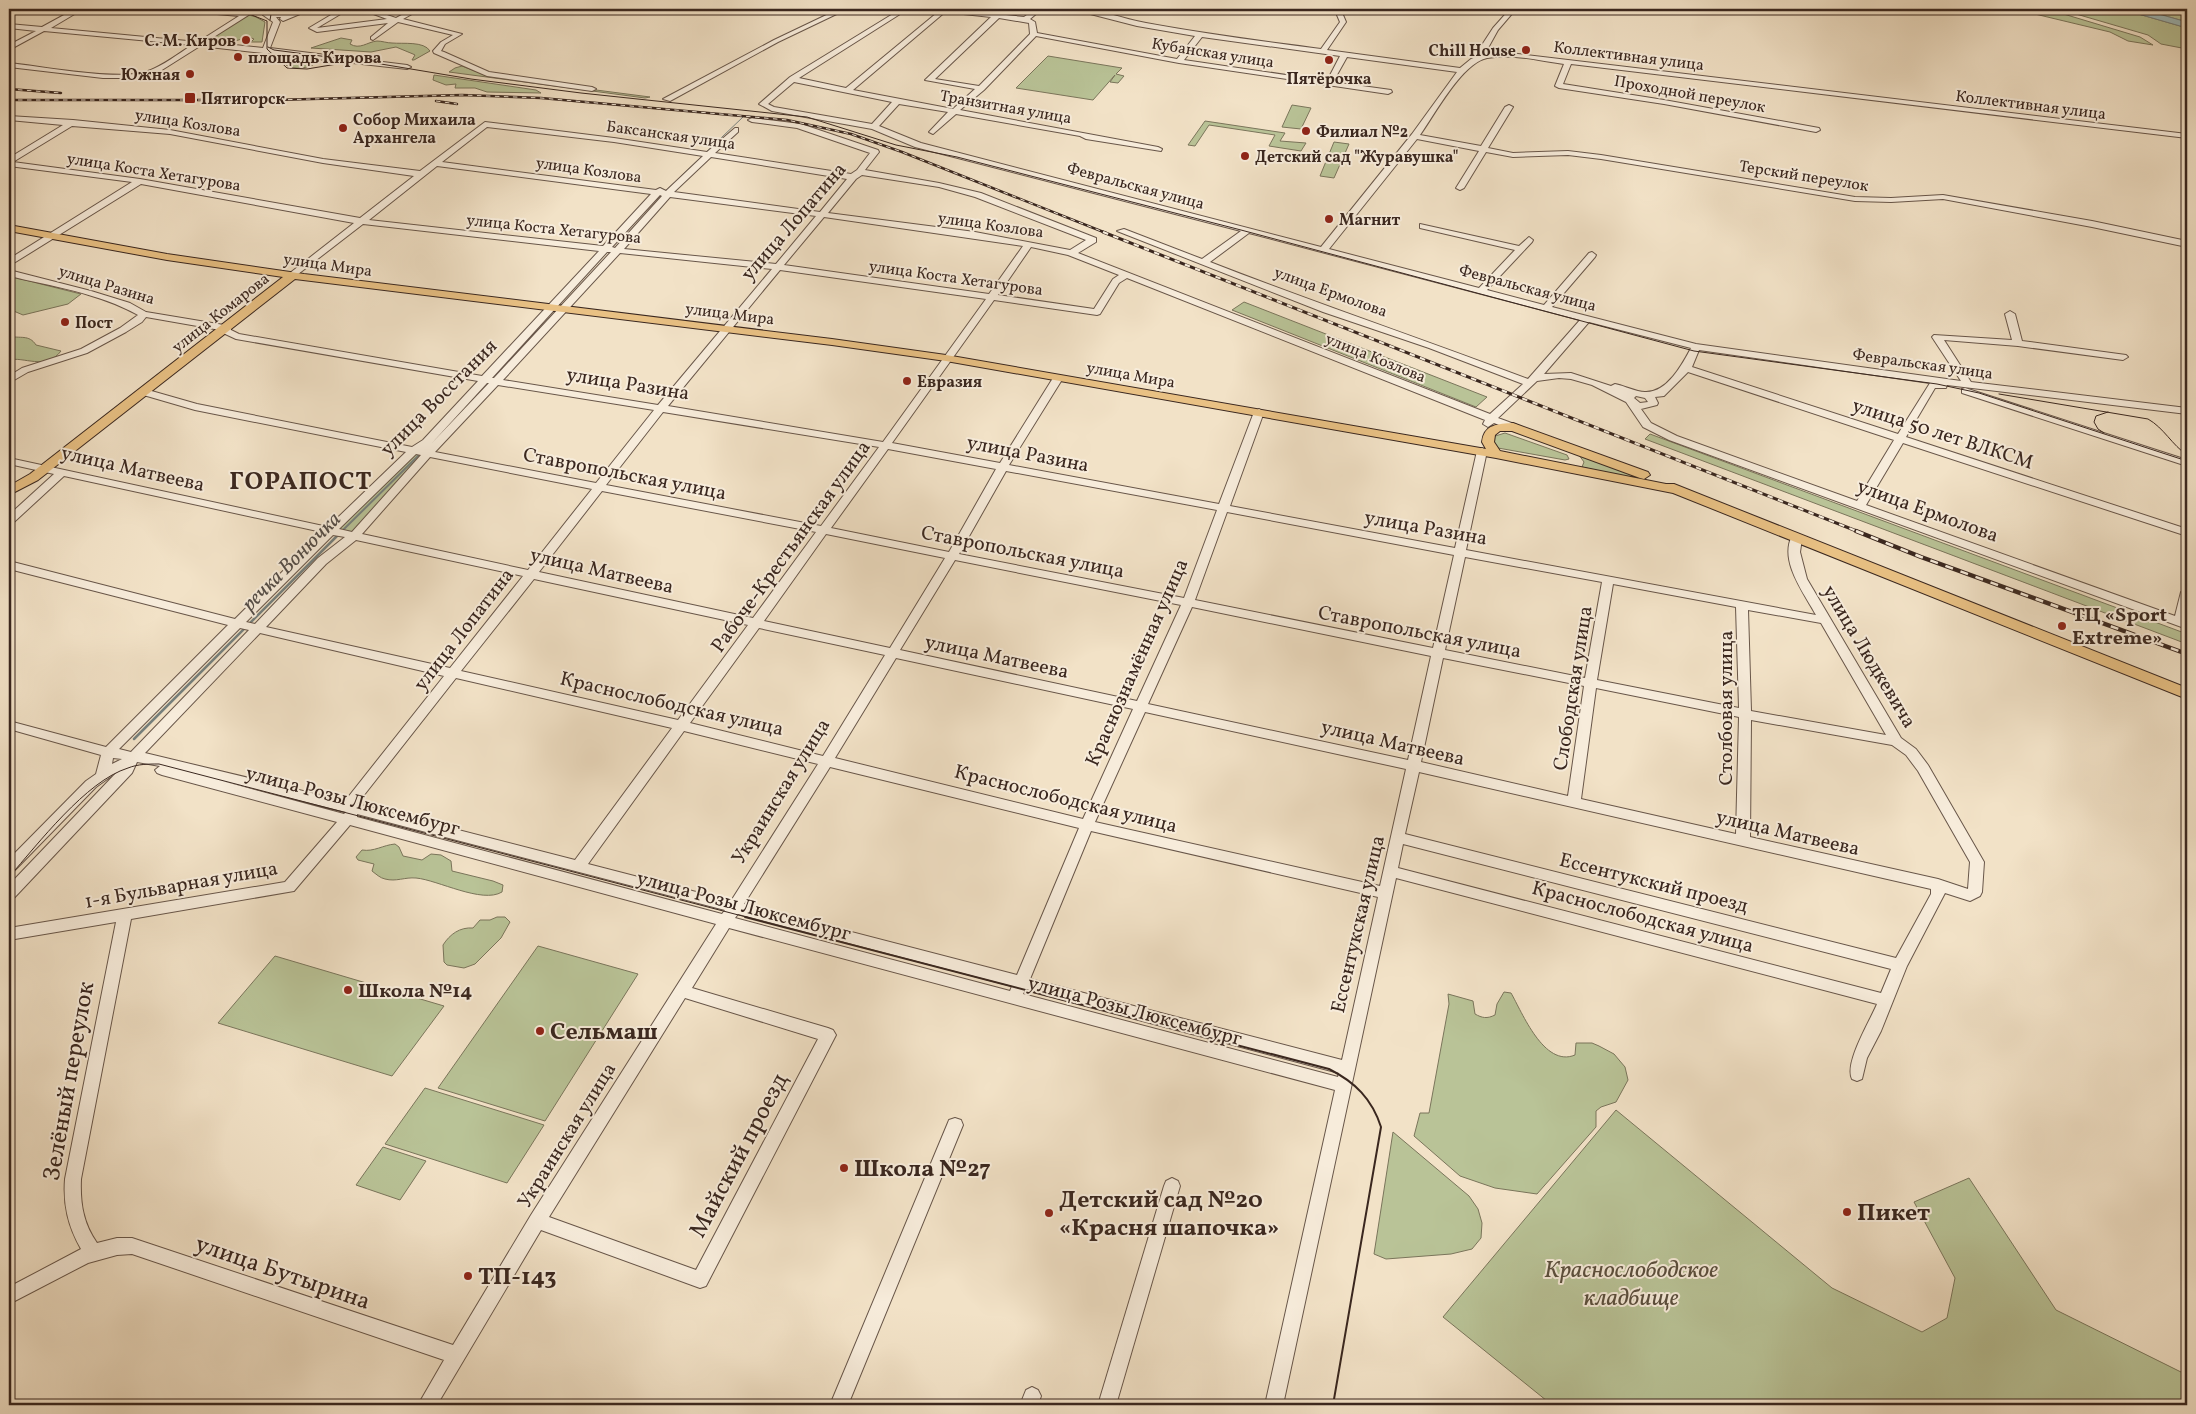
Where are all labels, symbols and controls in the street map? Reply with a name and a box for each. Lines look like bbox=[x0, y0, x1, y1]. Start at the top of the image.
place label: С. М. Киров bbox=[144, 31, 236, 53]
street label: Кубанская улица bbox=[1150, 33, 1276, 75]
marker: С. М. Киров bbox=[240, 34, 252, 46]
street label: Коллективная улица bbox=[1552, 37, 1705, 77]
place label: Chill House bbox=[1429, 41, 1516, 63]
marker: Chill House bbox=[1520, 44, 1532, 56]
place label: площадь Кирова bbox=[248, 48, 382, 70]
marker: площадь Кирова bbox=[232, 51, 244, 63]
marker: Пятёрочка bbox=[1323, 54, 1335, 66]
place label: Южная bbox=[121, 65, 180, 87]
marker: Южная bbox=[184, 68, 196, 80]
place label: Пятёрочка bbox=[1286, 69, 1372, 91]
street label: Проходной переулок bbox=[1612, 71, 1768, 119]
street label: Транзитная улица bbox=[938, 86, 1073, 130]
street label: Коллективная улица bbox=[1954, 86, 2107, 126]
place label: Пятигорск bbox=[201, 89, 286, 111]
marker: Пятигорск bbox=[183, 91, 197, 105]
street label: улица Козлова bbox=[133, 105, 242, 143]
place label: Собор Михаила Архангела bbox=[353, 110, 476, 150]
street label: Баксанская улица bbox=[605, 116, 737, 156]
marker: Собор Михаила Архангела bbox=[337, 122, 349, 134]
place label: Филиал №2 bbox=[1316, 122, 1408, 144]
marker: Филиал №2 bbox=[1300, 125, 1312, 137]
place label: Детский сад "Журавушка" bbox=[1255, 147, 1459, 169]
street label: улица Коста Хетагурова bbox=[65, 148, 242, 198]
marker: Детский сад "Журавушка" bbox=[1239, 150, 1251, 162]
street label: улица Козлова bbox=[534, 153, 643, 189]
street label: Терский переулок bbox=[1737, 156, 1870, 198]
street label: улица Лопатина bbox=[735, 157, 854, 288]
street label: Февральская улица bbox=[1064, 158, 1207, 216]
street label: улица Козлова bbox=[936, 208, 1045, 244]
street label: улица Коста Хетагурова bbox=[465, 210, 642, 250]
place label: Магнит bbox=[1339, 210, 1400, 232]
marker: Магнит bbox=[1323, 213, 1335, 225]
street label: улица Мира bbox=[282, 249, 374, 283]
street label: улица Коста Хетагурова bbox=[867, 256, 1044, 302]
street label: Февральская улица bbox=[1456, 260, 1599, 318]
street label: улица Разина bbox=[56, 261, 157, 311]
street label: улица Ермолова bbox=[1271, 262, 1390, 324]
street label: улица Комарова bbox=[168, 268, 275, 359]
street label: улица Мира bbox=[684, 299, 776, 331]
place label: Пост bbox=[75, 313, 113, 335]
marker: Пост bbox=[59, 316, 71, 328]
street label: улица Козлова bbox=[1322, 329, 1429, 389]
street label: улица Восстания bbox=[375, 334, 504, 463]
street label: Февральская улица bbox=[1851, 344, 1994, 386]
street label: улица Мира bbox=[1085, 357, 1177, 395]
street label: улица Разина bbox=[564, 361, 691, 409]
place label: Евразия bbox=[917, 372, 982, 394]
marker: Евразия bbox=[901, 375, 913, 387]
street label: улица 50 лет ВЛКСМ bbox=[1848, 392, 2037, 477]
street label: улица Разина bbox=[964, 429, 1091, 481]
street label: Рабоче-Крестьянская улица bbox=[705, 435, 878, 659]
street label: улица Матвеева bbox=[58, 440, 207, 500]
street label: Ставропольская улица bbox=[521, 442, 729, 508]
district label: ГОРАПОСТ bbox=[229, 465, 373, 500]
street label: улица Ермолова bbox=[1853, 473, 2002, 551]
street label: улица Разина bbox=[1362, 504, 1489, 554]
water label: речка Вонючка bbox=[236, 506, 348, 618]
street label: Ставропольская улица bbox=[919, 520, 1127, 586]
street label: улица Матвеева bbox=[527, 542, 676, 602]
street label: Краснознамённая улица bbox=[1079, 555, 1196, 771]
street label: улица Лопатина bbox=[408, 563, 521, 698]
street label: улица Людкевича bbox=[1814, 580, 1922, 734]
street label: Ставропольская улица bbox=[1316, 600, 1524, 666]
place label: ТЦ «Sport Extreme» bbox=[2072, 602, 2168, 653]
street label: Слободская улица bbox=[1547, 604, 1601, 773]
marker: ТЦ «Sport Extreme» bbox=[2056, 620, 2068, 632]
street label: улица Матвеева bbox=[922, 629, 1071, 687]
street label: Столбовая улица bbox=[1713, 631, 1741, 785]
street label: Краснослободская улица bbox=[557, 666, 786, 744]
street label: Украинская улица bbox=[726, 714, 838, 870]
street label: улица Матвеева bbox=[1318, 714, 1467, 774]
street label: Краснослободская улица bbox=[951, 759, 1180, 841]
street label: улица Розы Люксембург bbox=[242, 760, 463, 844]
street label: улица Матвеева bbox=[1713, 804, 1862, 864]
street label: Ессентукская улица bbox=[1325, 833, 1393, 1016]
street label: Ессентукский проезд bbox=[1556, 847, 1751, 921]
street label: 1-я Бульварная улица bbox=[83, 855, 280, 917]
street label: улица Розы Люксембург bbox=[633, 865, 854, 949]
street label: Краснослободская улица bbox=[1528, 875, 1757, 961]
street label: улица Розы Люксембург bbox=[1024, 970, 1245, 1054]
place label: Школа №14 bbox=[358, 978, 472, 1006]
street label: Зелёный переулок bbox=[36, 979, 104, 1184]
marker: Школа №14 bbox=[342, 984, 354, 996]
place label: Сельмаш bbox=[550, 1016, 658, 1050]
marker: Сельмаш bbox=[534, 1025, 546, 1037]
street label: Украинская улица bbox=[512, 1058, 624, 1214]
street label: Майский проезд bbox=[682, 1067, 798, 1244]
place label: Школа №27 bbox=[854, 1153, 991, 1187]
marker: Школа №27 bbox=[838, 1162, 850, 1174]
place label: Детский сад №20 «Красня шапочка» bbox=[1059, 1184, 1279, 1246]
place label: Пикет bbox=[1857, 1197, 1930, 1231]
marker: Пикет bbox=[1841, 1206, 1853, 1218]
marker: Детский сад №20 «Красня шапочка» bbox=[1043, 1207, 1055, 1219]
street label: улица Бутырина bbox=[190, 1228, 375, 1320]
park label: Краснослободское кладбище bbox=[1544, 1254, 1718, 1316]
place label: ТП-143 bbox=[478, 1261, 557, 1295]
marker: ТП-143 bbox=[462, 1270, 474, 1282]

